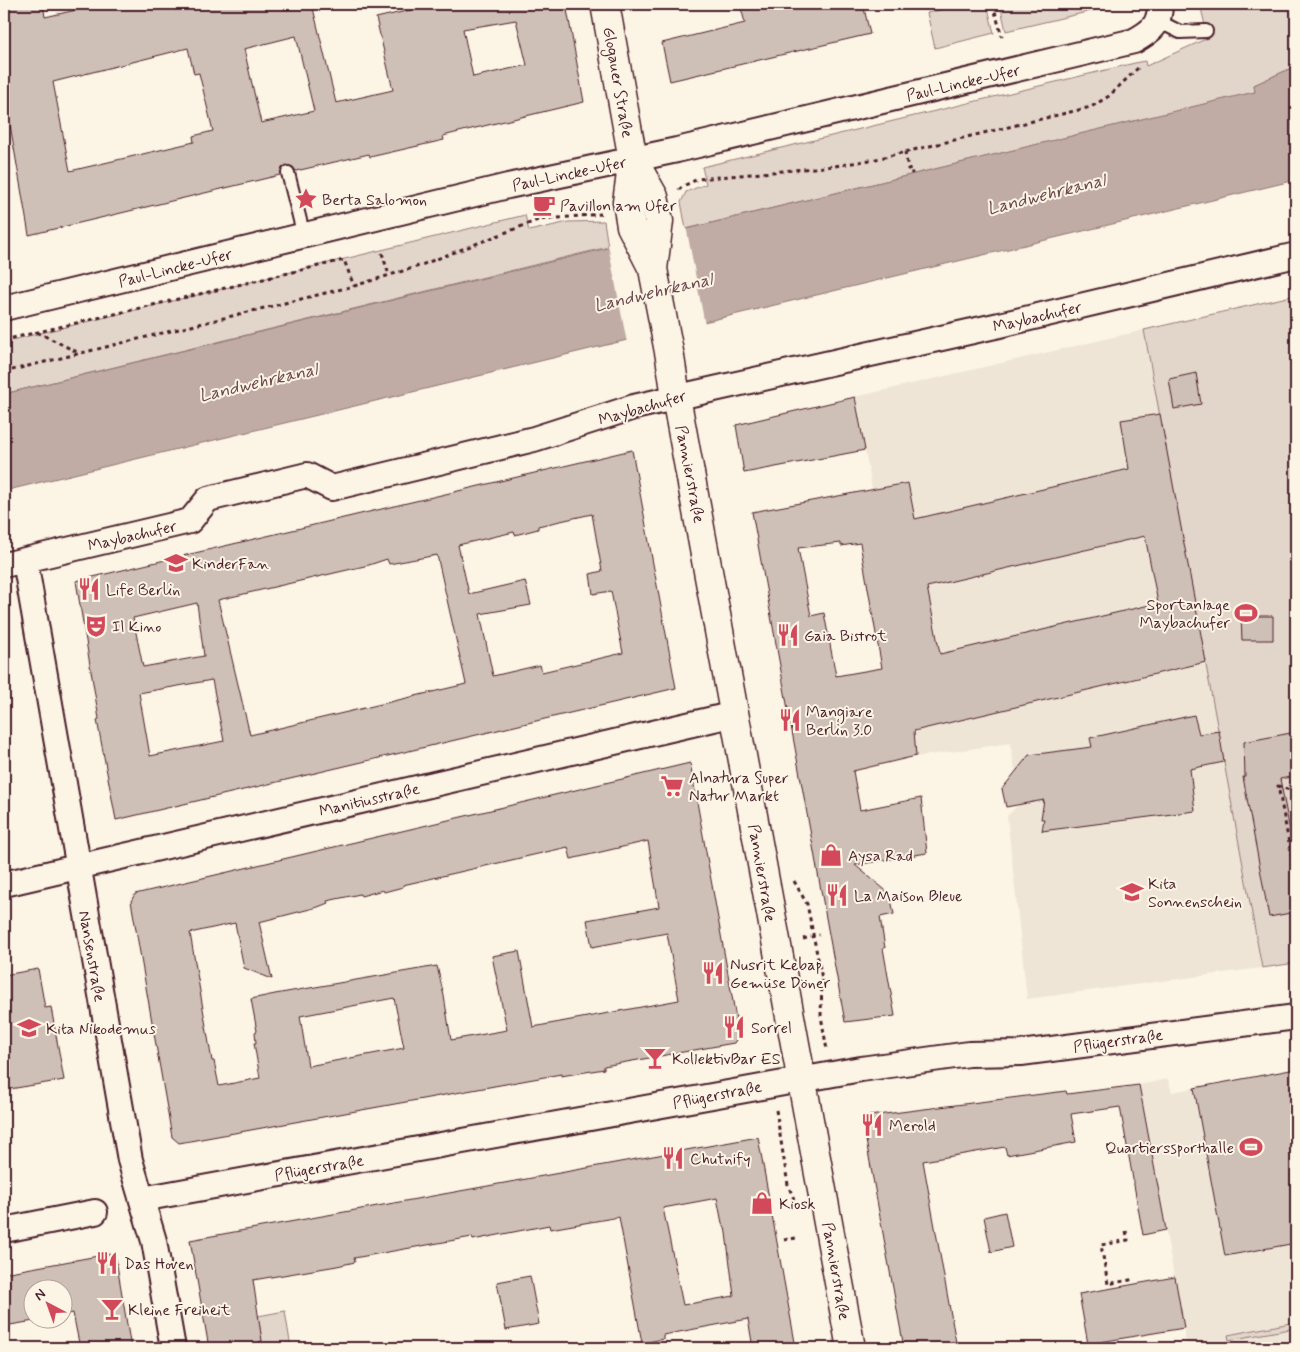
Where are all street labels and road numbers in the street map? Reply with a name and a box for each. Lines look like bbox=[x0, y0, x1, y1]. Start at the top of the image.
street label: Glogauer Straße bbox=[596, 25, 638, 140]
street label: Paul-Lincke-Ufer bbox=[904, 60, 1023, 107]
street label: Paul-Lincke-Ufer bbox=[510, 152, 629, 197]
street label: Paul-Lincke-Ufer bbox=[116, 244, 235, 293]
street label: Maybachufer bbox=[991, 297, 1084, 338]
street label: Maybachufer bbox=[596, 386, 689, 431]
street label: Pannierstraße bbox=[670, 424, 709, 525]
street label: Maybachufer bbox=[86, 516, 179, 557]
street label: Manitiusstraße bbox=[317, 779, 422, 822]
street label: Pannierstraße bbox=[743, 823, 780, 924]
street label: Nansenstraße bbox=[73, 909, 110, 1004]
street label: Pflügerstraße bbox=[1072, 1025, 1165, 1058]
street label: Pflügerstraße bbox=[671, 1077, 764, 1114]
street label: Pflügerstraße bbox=[273, 1150, 366, 1187]
street label: Pannierstraße bbox=[817, 1221, 854, 1322]

